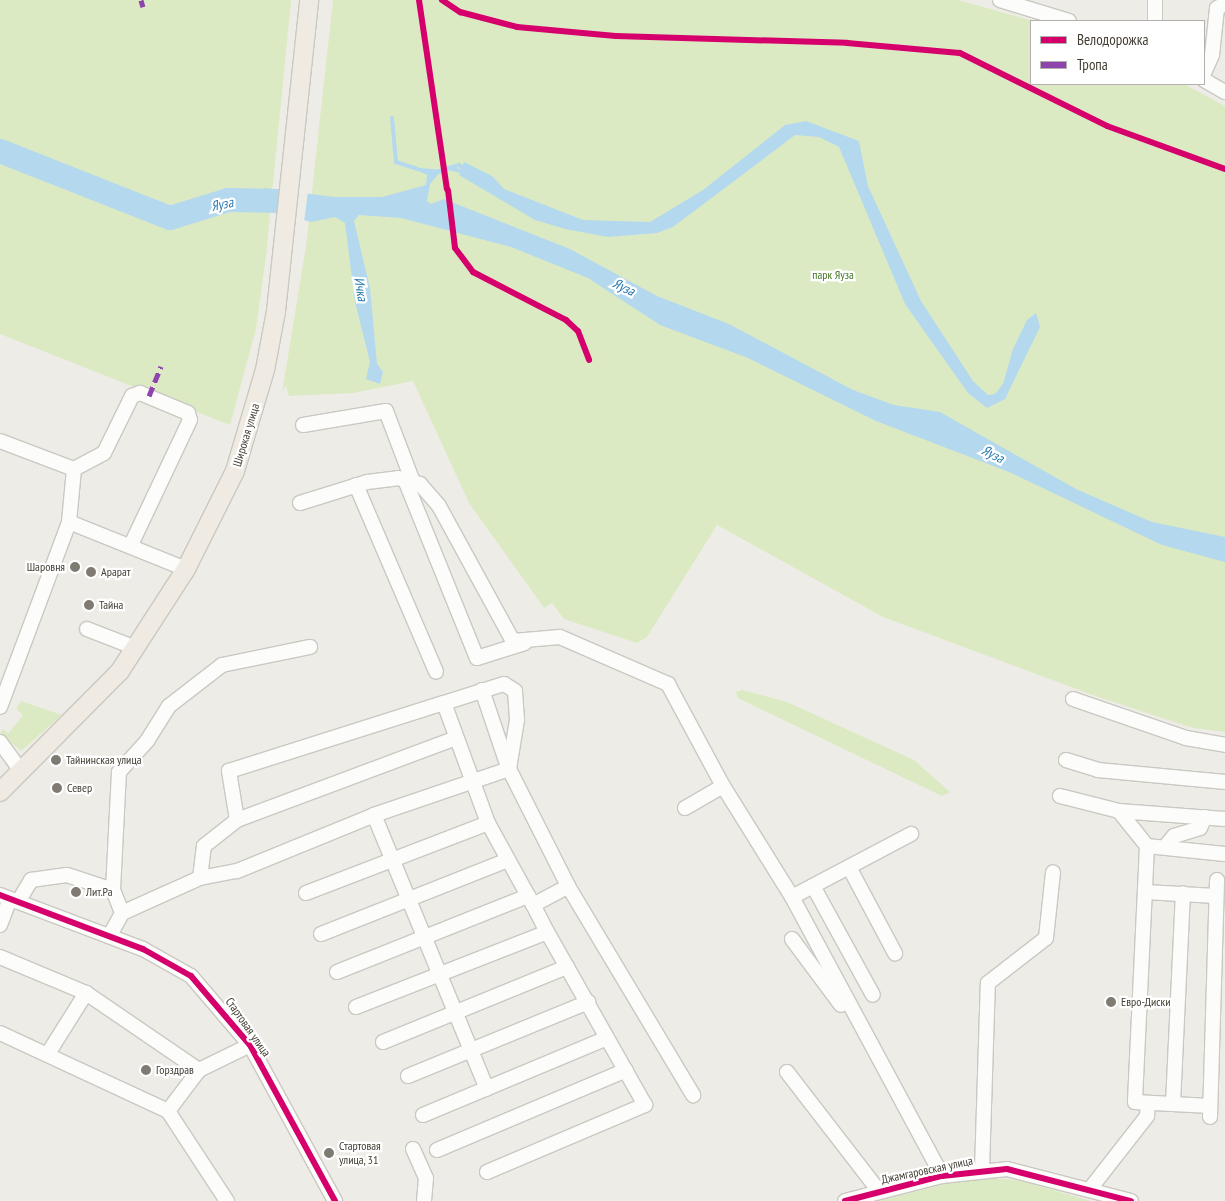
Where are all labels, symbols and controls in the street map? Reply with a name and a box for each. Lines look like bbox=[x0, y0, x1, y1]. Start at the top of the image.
legend bbox=[1030, 20, 1205, 85]
text: Велодорожка bbox=[1077, 30, 1148, 49]
text: Тропа bbox=[1077, 55, 1108, 74]
water label: Яуза bbox=[209, 193, 235, 215]
park label: парк Яуза bbox=[812, 268, 854, 282]
water label: Яуза bbox=[610, 275, 638, 299]
water label: Ичка bbox=[351, 276, 371, 302]
street label: Широкая улица bbox=[230, 402, 262, 468]
water label: Яуза bbox=[979, 441, 1007, 467]
place label: Шаровня bbox=[27, 560, 65, 574]
marker: Шаровня bbox=[69, 561, 81, 573]
place label: Арарат bbox=[101, 565, 131, 579]
marker: Арарат bbox=[85, 566, 97, 578]
place label: Тайна bbox=[99, 598, 123, 612]
marker: Тайна bbox=[83, 599, 95, 611]
place label: Тайнинская улица bbox=[66, 753, 142, 767]
marker: Тайнинская улица bbox=[50, 754, 62, 766]
place label: Север bbox=[67, 781, 92, 795]
marker: Север bbox=[51, 782, 63, 794]
place label: Лит.Ра bbox=[86, 885, 112, 899]
marker: Лит.Ра bbox=[70, 886, 82, 898]
street label: Стартовая улица bbox=[222, 995, 274, 1059]
place label: Евро-Диски bbox=[1121, 995, 1170, 1009]
marker: Евро-Диски bbox=[1105, 996, 1117, 1008]
place label: Горздрав bbox=[156, 1063, 194, 1077]
marker: Горздрав bbox=[140, 1064, 152, 1076]
place label: Стартовая улица, 31 bbox=[339, 1139, 381, 1167]
marker: Стартовая улица, 31 bbox=[323, 1147, 335, 1159]
street label: Джамгаровская улица bbox=[880, 1153, 974, 1187]

